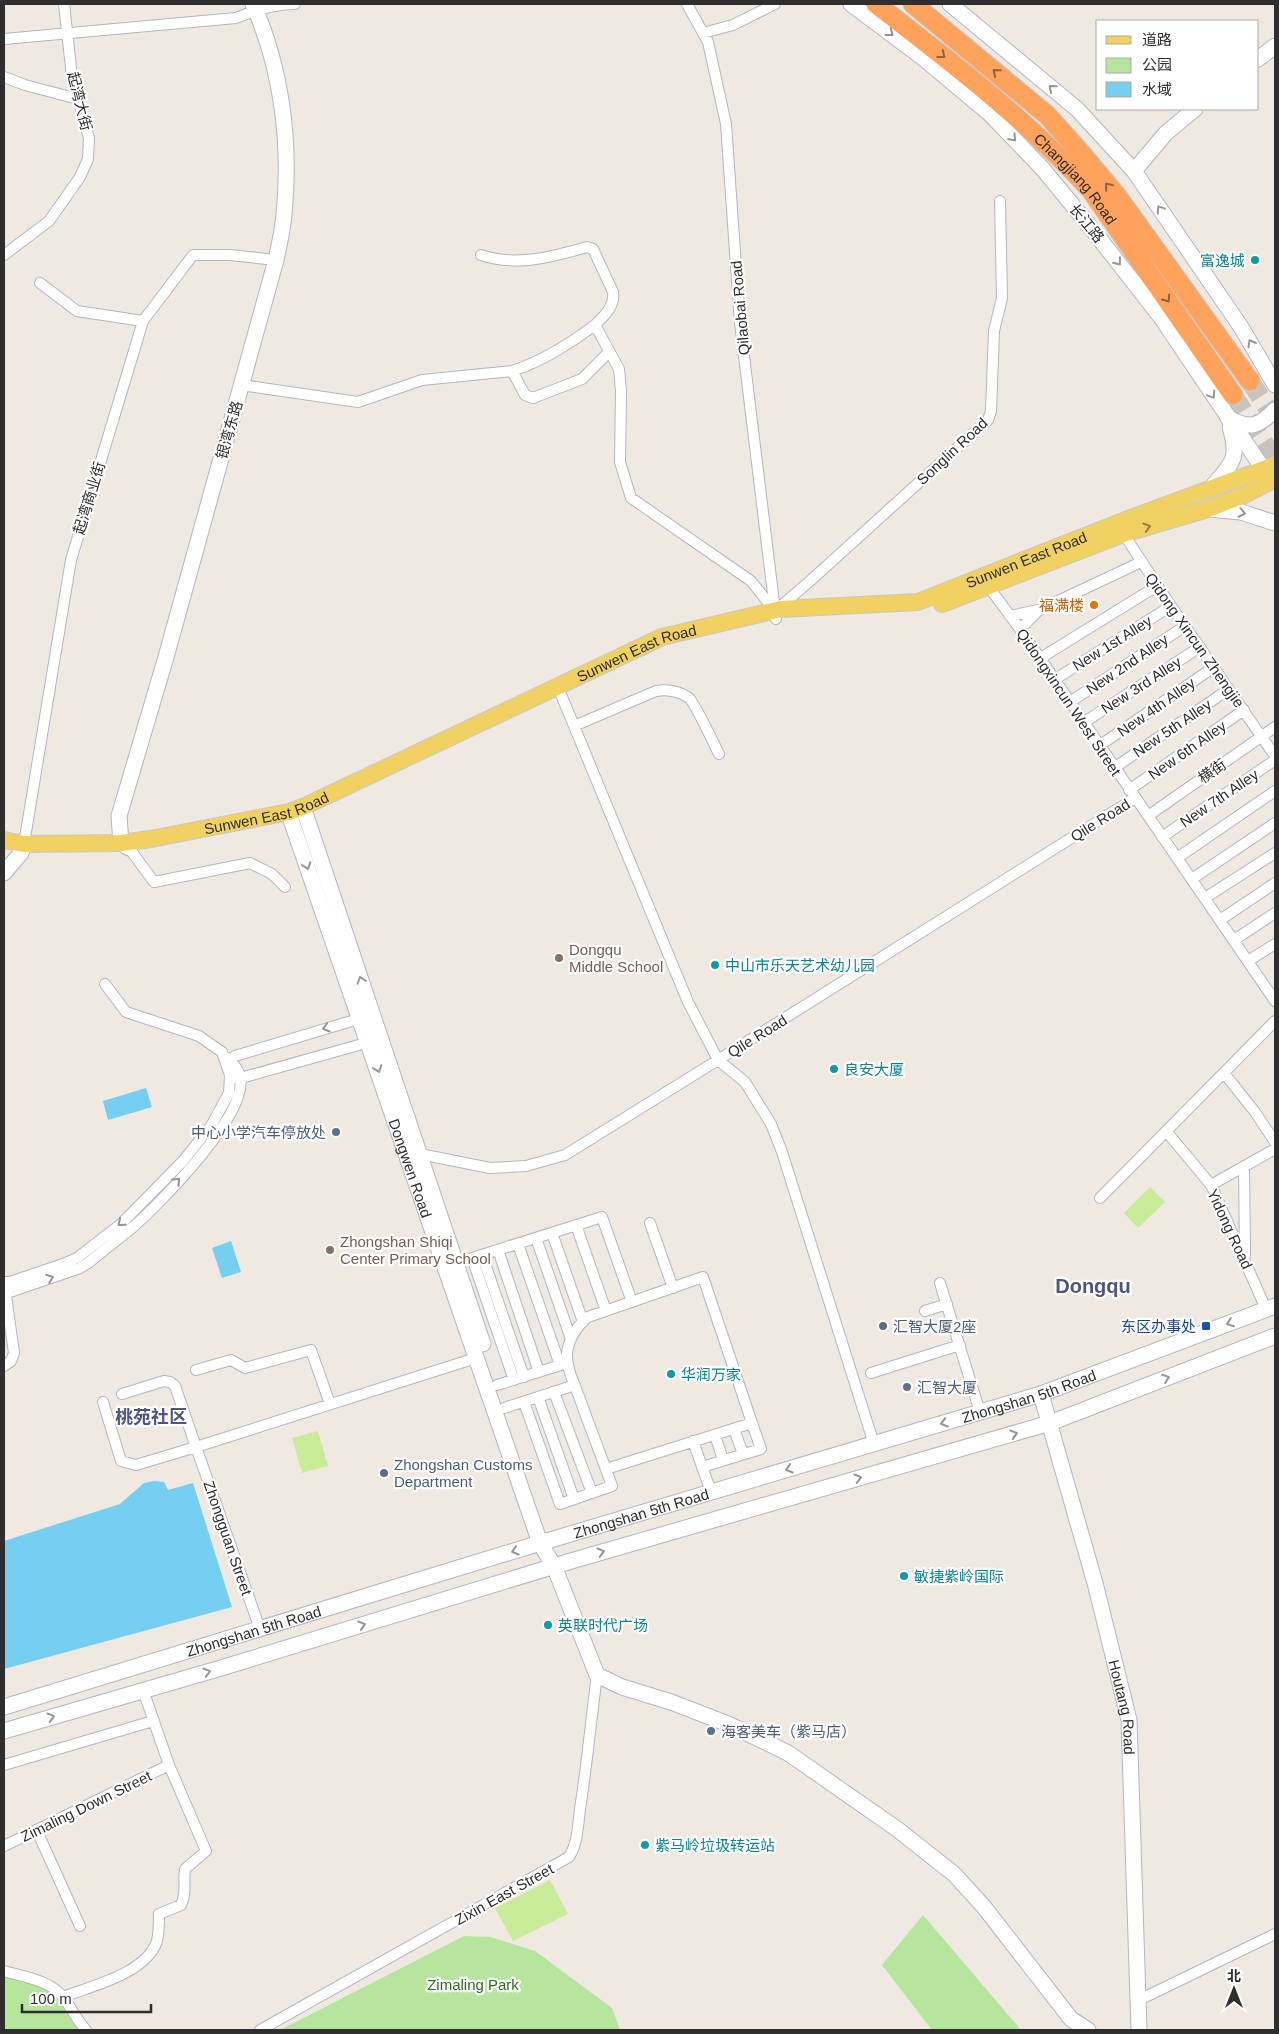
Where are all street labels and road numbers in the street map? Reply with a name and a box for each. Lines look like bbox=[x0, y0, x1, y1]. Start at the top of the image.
street label: 起湾大街 bbox=[64, 69, 96, 132]
street label: Changjiang Road bbox=[1031, 130, 1120, 227]
street label: 长江路 bbox=[1066, 200, 1108, 246]
street label: Qilaobai Road bbox=[727, 260, 753, 356]
street label: 银湾东路 bbox=[213, 399, 245, 461]
street label: Songlin Road bbox=[913, 414, 991, 488]
street label: 起湾商业街 bbox=[70, 460, 108, 537]
street label: Sunwen East Road bbox=[963, 528, 1089, 591]
street label: Qidong Xincun Zhengjie bbox=[1142, 570, 1248, 710]
street label: New 1st Alley bbox=[1069, 612, 1155, 674]
street label: Sunwen East Road bbox=[574, 621, 698, 685]
street label: Qidongxincun West Street bbox=[1013, 625, 1125, 780]
street label: New 2nd Alley bbox=[1083, 630, 1172, 698]
street label: New 3rd Alley bbox=[1098, 653, 1184, 717]
street label: New 4th Alley bbox=[1114, 674, 1199, 740]
street label: New 5th Alley bbox=[1130, 695, 1215, 760]
street label: New 6th Alley bbox=[1145, 717, 1230, 783]
street label: 横街 bbox=[1195, 755, 1229, 787]
street label: New 7th Alley bbox=[1177, 765, 1262, 830]
street label: Sunwen East Road bbox=[202, 788, 331, 837]
street label: Qile Road bbox=[1067, 795, 1133, 845]
street label: Qile Road bbox=[724, 1011, 790, 1061]
street label: Dongwen Road bbox=[386, 1116, 436, 1220]
street label: Yidong Road bbox=[1204, 1186, 1256, 1272]
street label: Zhongshan 5th Road bbox=[960, 1366, 1098, 1426]
street label: Zhongguan Street bbox=[200, 1478, 256, 1598]
street label: Zhongshan 5th Road bbox=[572, 1485, 711, 1541]
street label: Zhongshan 5th Road bbox=[184, 1602, 323, 1659]
street label: Houtang Road bbox=[1106, 1658, 1139, 1755]
street label: Zimaling Down Street bbox=[18, 1767, 155, 1845]
street label: Zixin East Street bbox=[452, 1859, 557, 1928]

